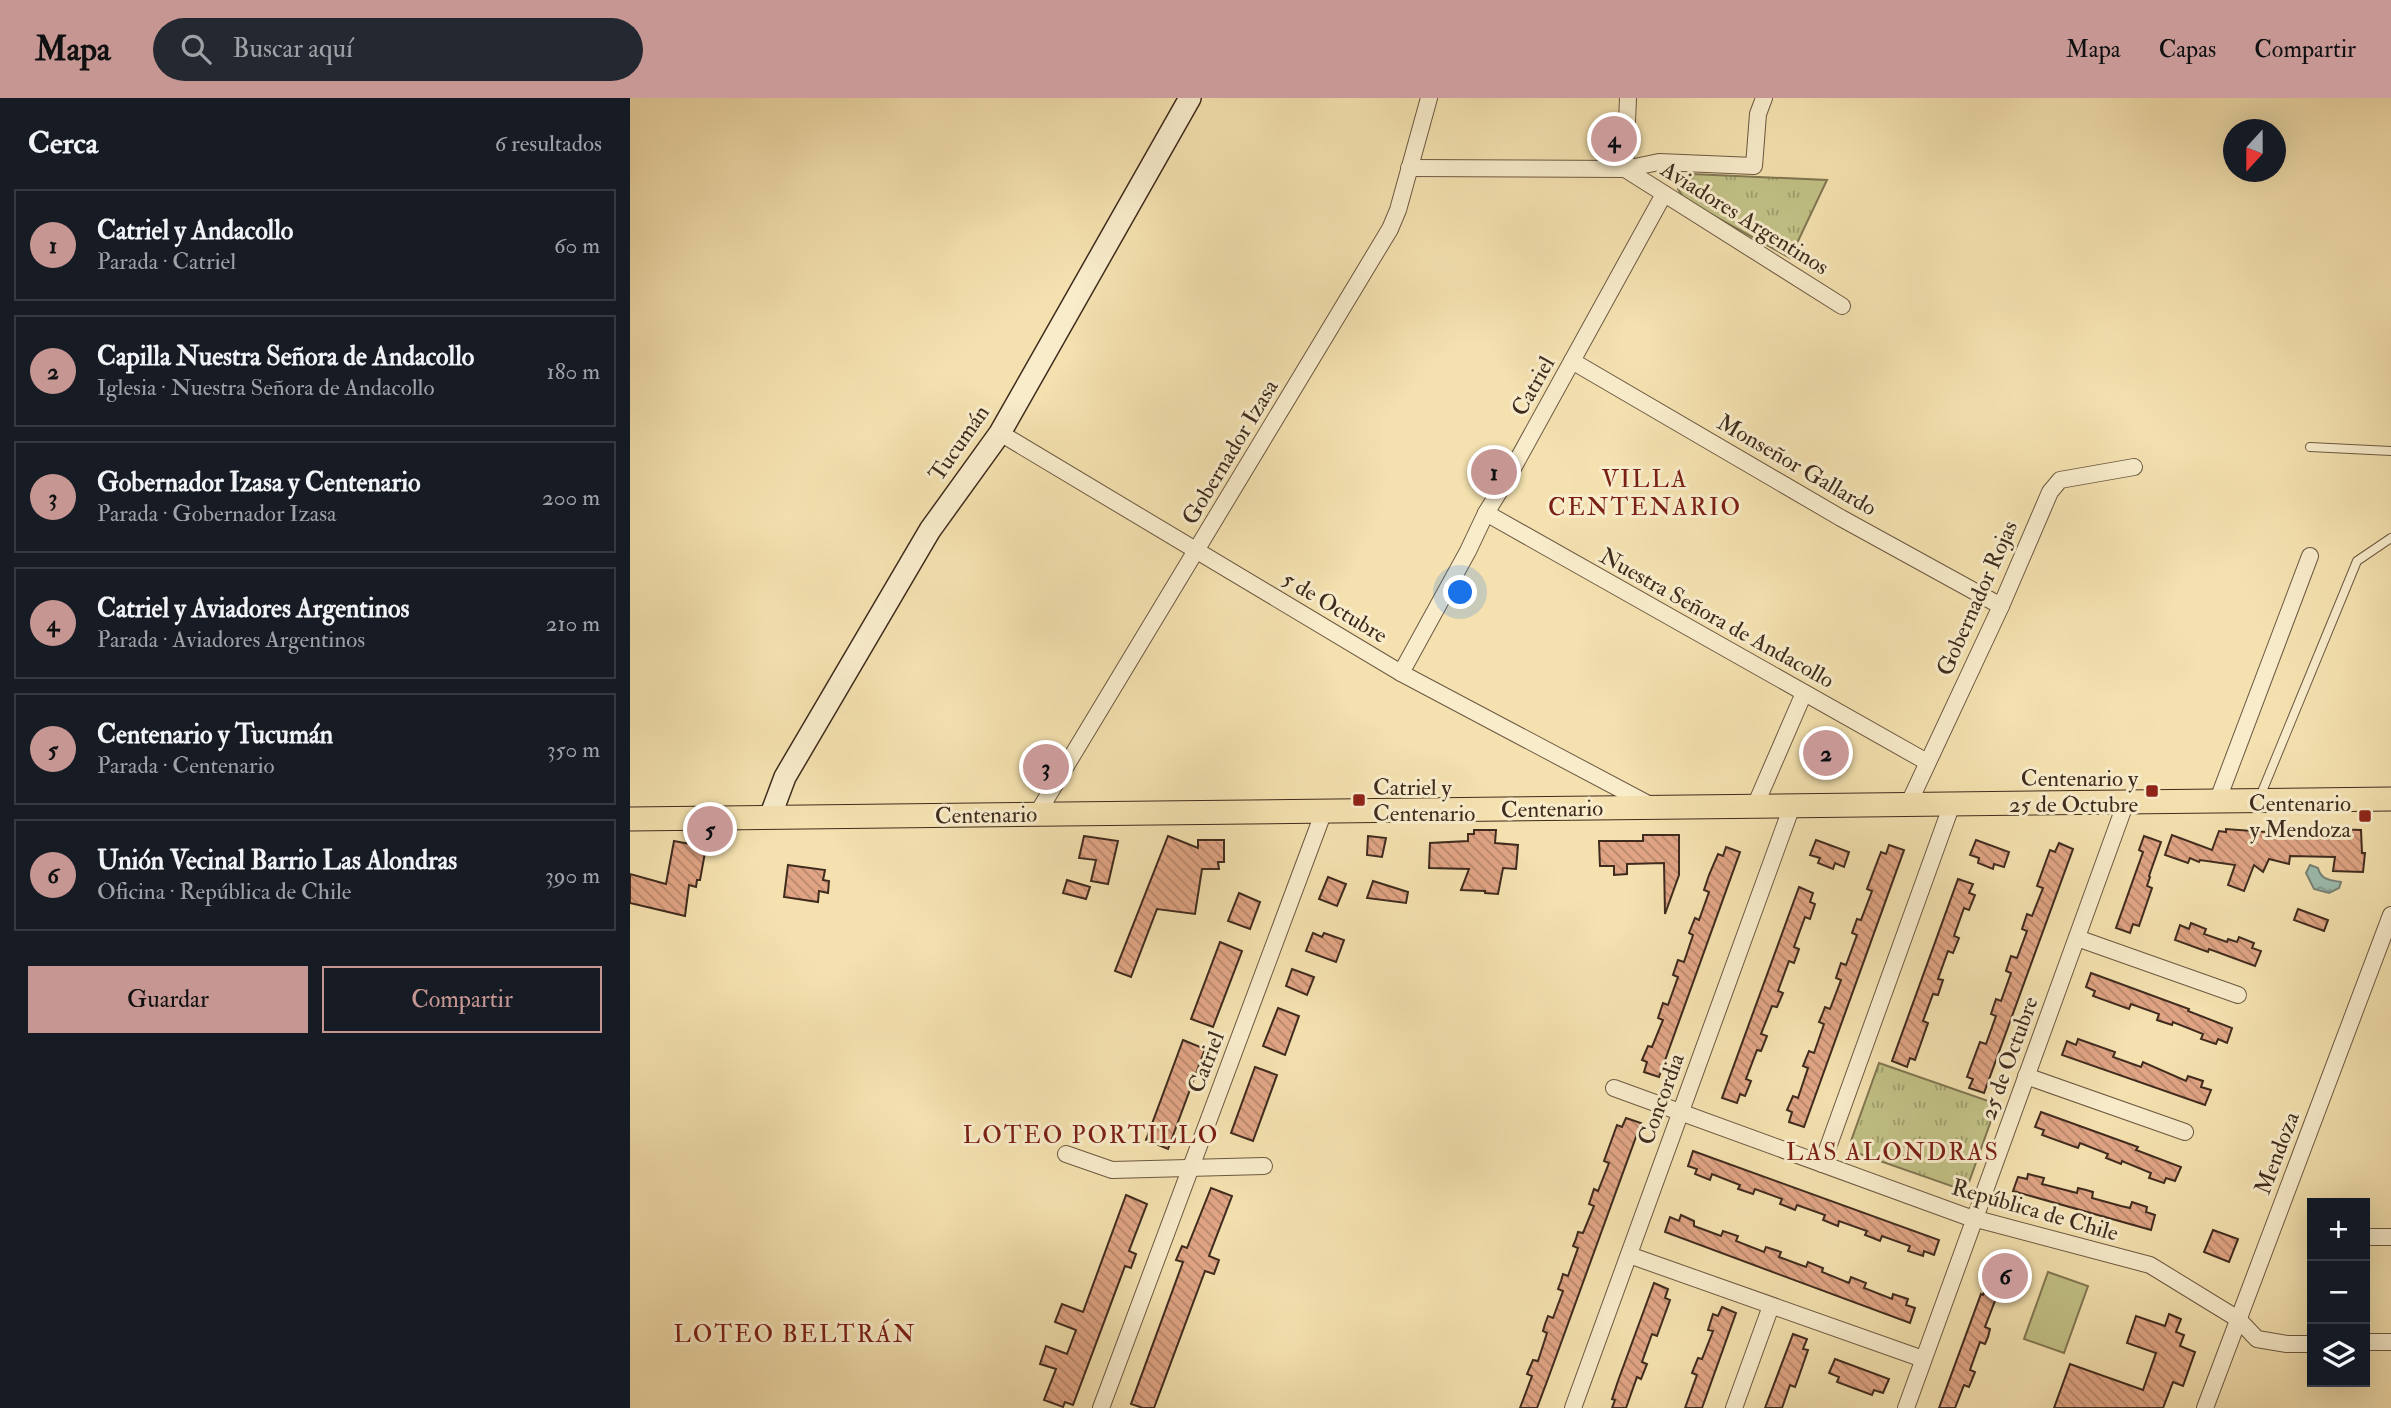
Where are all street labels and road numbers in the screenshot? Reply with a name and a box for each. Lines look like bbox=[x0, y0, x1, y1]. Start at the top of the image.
street label: Aviadores Argentinos bbox=[1655, 154, 1835, 281]
street label: Catriel bbox=[1505, 351, 1561, 421]
street label: Gobernador Izasa bbox=[1175, 374, 1285, 530]
street label: Tucumán bbox=[922, 399, 996, 487]
street label: Monseñor Gallardo bbox=[1712, 408, 1882, 522]
street label: Gobernador Rojas bbox=[1930, 516, 2024, 680]
street label: Nuestra Señora de Andacollo bbox=[1595, 541, 1839, 695]
street label: 5 de Octubre bbox=[1277, 564, 1393, 650]
street label: Centenario bbox=[1501, 794, 1603, 824]
street label: Centenario bbox=[935, 800, 1037, 830]
street label: 25 de Octubre bbox=[1973, 992, 2045, 1124]
street label: Catriel bbox=[1181, 1027, 1231, 1097]
street label: Concordia bbox=[1631, 1049, 1691, 1149]
street label: Mendoza bbox=[2248, 1107, 2306, 1198]
street label: República de Chile bbox=[1948, 1172, 2122, 1249]

